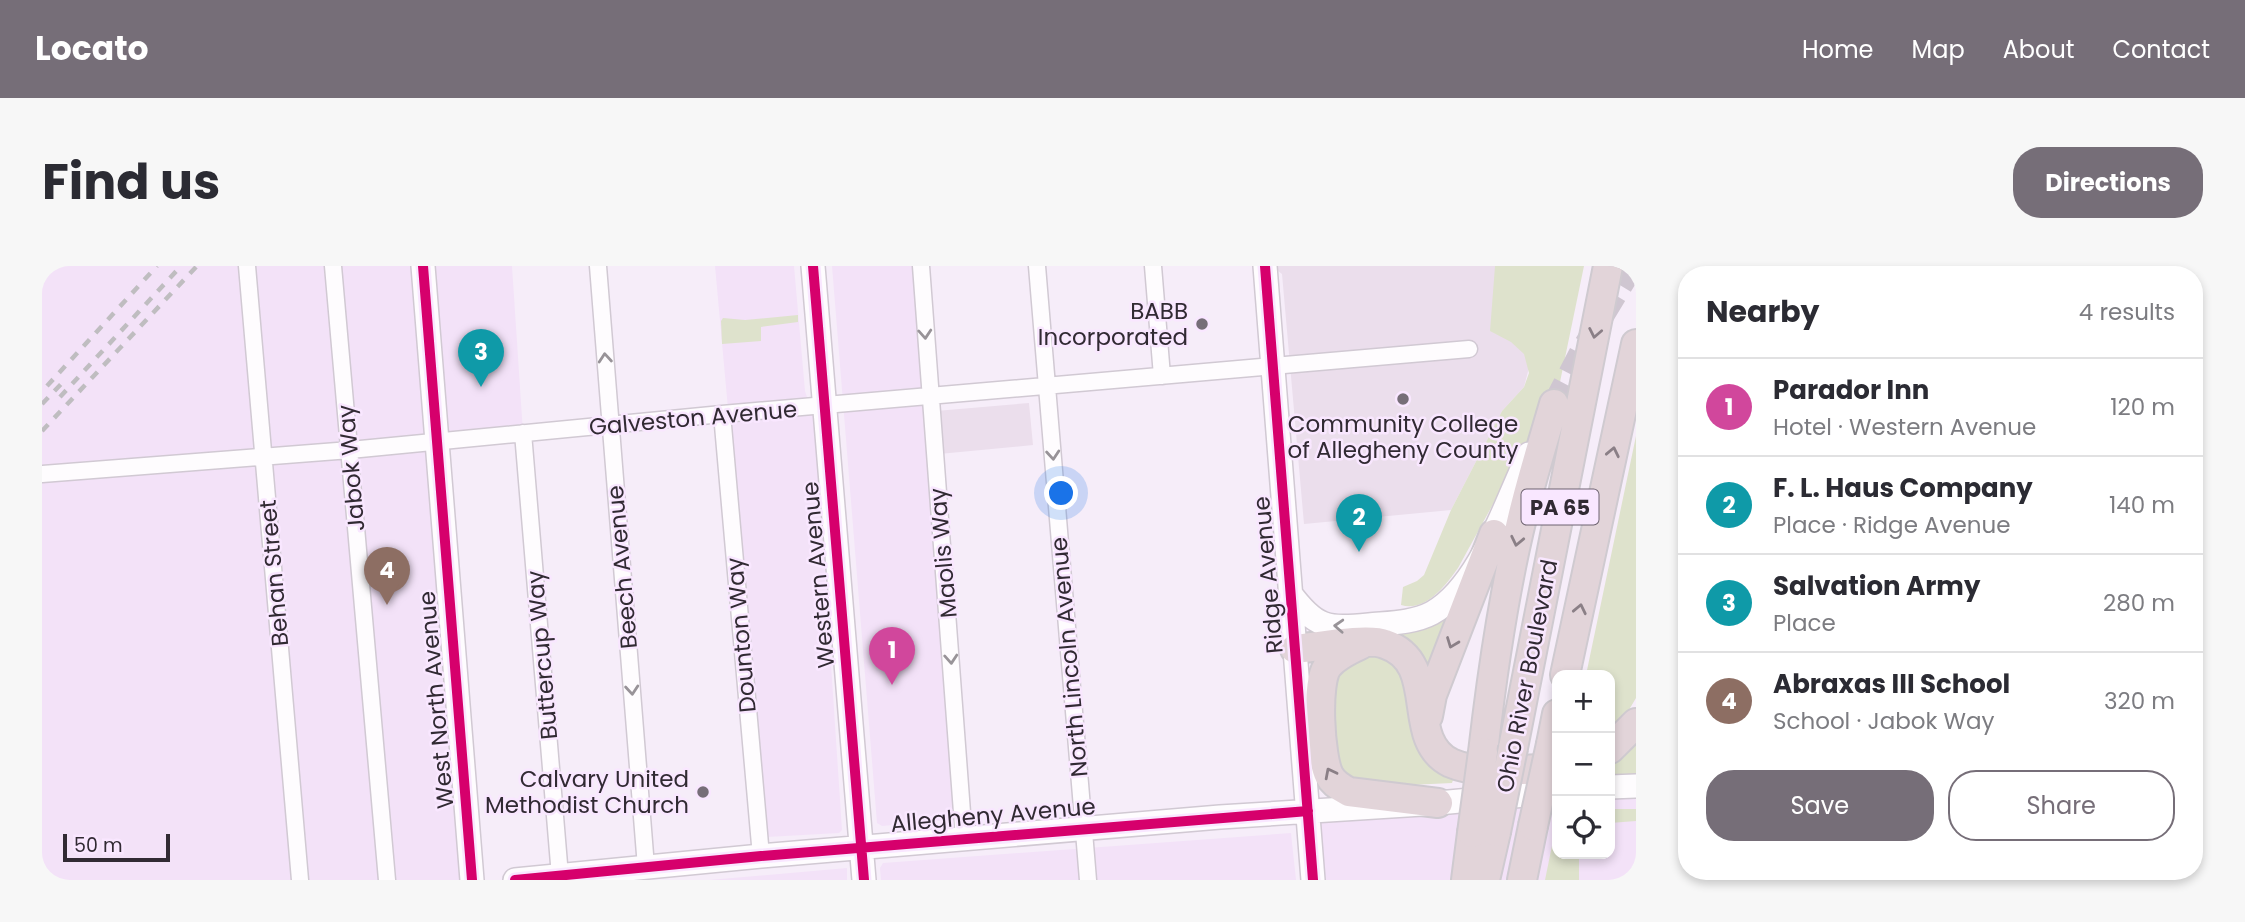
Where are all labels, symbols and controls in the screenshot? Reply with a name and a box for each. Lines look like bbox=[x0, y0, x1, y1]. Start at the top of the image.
text: Locato bbox=[35, 25, 149, 72]
text: Home bbox=[1802, 33, 1874, 66]
text: Map bbox=[1912, 33, 1965, 66]
text: About bbox=[2003, 33, 2074, 66]
text: Contact bbox=[2112, 33, 2210, 66]
button: Directions bbox=[2013, 147, 2203, 218]
text: Find us bbox=[42, 148, 220, 216]
text: Nearby bbox=[1706, 290, 1820, 333]
place label: BABB Incorporated bbox=[1038, 295, 1188, 353]
text: 4 results bbox=[2079, 296, 2175, 328]
marker: BABB Incorporated bbox=[1194, 316, 1210, 332]
one-way arrow bbox=[1588, 327, 1603, 339]
pin: 3 bbox=[458, 329, 504, 387]
one-way arrow bbox=[918, 329, 933, 340]
one-way arrow bbox=[598, 352, 613, 363]
text: Parador Inn bbox=[1773, 372, 1929, 408]
marker: Community College of Allegheny County bbox=[1395, 391, 1411, 407]
text: 1 bbox=[1725, 391, 1733, 423]
text: 120 m bbox=[2110, 391, 2175, 423]
street label: Galveston Avenue bbox=[588, 393, 798, 443]
street label: Jabok Way bbox=[330, 403, 372, 533]
place label: Community College of Allegheny County bbox=[1287, 408, 1519, 466]
text: Hotel · Western Avenue bbox=[1773, 411, 2036, 443]
one-way arrow bbox=[1605, 446, 1619, 458]
one-way arrow bbox=[1045, 450, 1060, 461]
text: F. L. Haus Company bbox=[1773, 470, 2033, 506]
your location bbox=[1044, 476, 1078, 510]
street label: Western Avenue bbox=[794, 480, 842, 670]
street label: Beech Avenue bbox=[599, 484, 645, 650]
street label: Maolis Way bbox=[921, 487, 965, 619]
text: 2 bbox=[1722, 489, 1736, 521]
text: 140 m bbox=[2109, 489, 2175, 521]
road number: PA 65 bbox=[1522, 490, 1598, 524]
pin: 2 bbox=[1336, 494, 1382, 552]
street label: Ridge Avenue bbox=[1245, 495, 1291, 655]
street label: Behan Street bbox=[252, 498, 296, 648]
text: Place · Ridge Avenue bbox=[1773, 509, 2010, 541]
one-way arrow bbox=[1510, 535, 1525, 547]
street label: North Lincoln Avenue bbox=[1043, 536, 1095, 778]
pin: 4 bbox=[364, 547, 410, 605]
street label: Dounton Way bbox=[718, 556, 764, 714]
street label: Ohio River Boulevard bbox=[1489, 557, 1565, 795]
text: Salvation Army bbox=[1773, 568, 1980, 604]
street label: Buttercup Way bbox=[519, 569, 565, 741]
text: 3 bbox=[1722, 587, 1736, 619]
text: 280 m bbox=[2103, 587, 2175, 619]
street label: West North Avenue bbox=[411, 590, 461, 810]
one-way arrow bbox=[1571, 603, 1586, 615]
text: Place bbox=[1773, 607, 1836, 639]
one-way arrow bbox=[1333, 618, 1344, 633]
pin: 1 bbox=[869, 627, 915, 685]
one-way arrow bbox=[1446, 637, 1460, 649]
one-way arrow bbox=[943, 653, 958, 664]
text: Abraxas III School bbox=[1773, 666, 2010, 702]
map controls bbox=[1552, 670, 1615, 859]
button: + bbox=[1552, 670, 1615, 733]
one-way arrow bbox=[624, 684, 639, 695]
text: 4 bbox=[1721, 685, 1737, 717]
text: 320 m bbox=[2104, 685, 2175, 717]
text: School · Jabok Way bbox=[1773, 705, 1994, 737]
button: − bbox=[1552, 733, 1615, 796]
place label: Calvary United Methodist Church bbox=[485, 763, 689, 821]
one-way arrow bbox=[1325, 768, 1339, 780]
button: Save bbox=[1706, 770, 1934, 841]
button: Share bbox=[1948, 770, 2175, 841]
marker: Calvary United Methodist Church bbox=[695, 784, 711, 800]
street label: Allegheny Avenue bbox=[889, 790, 1097, 840]
button: locate bbox=[1552, 796, 1615, 859]
scale bar bbox=[63, 831, 170, 863]
text: 50 m bbox=[74, 832, 123, 859]

